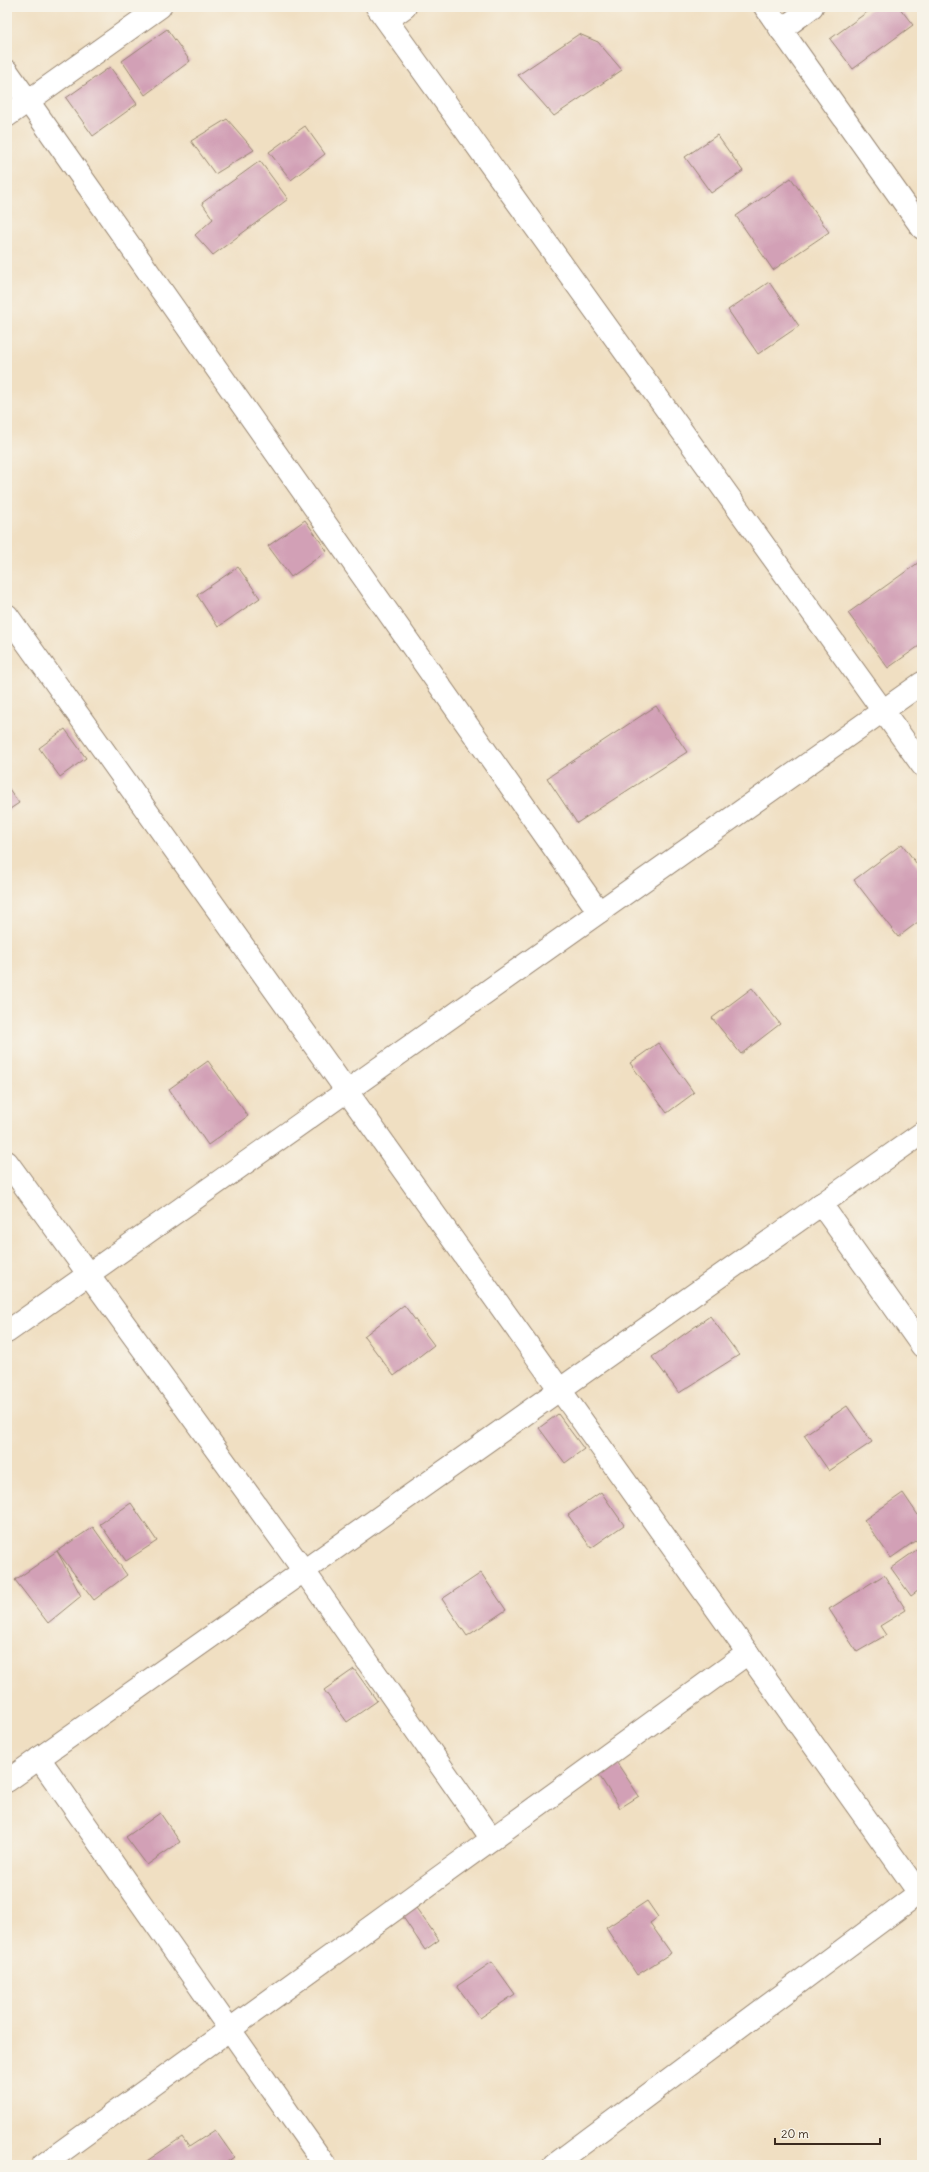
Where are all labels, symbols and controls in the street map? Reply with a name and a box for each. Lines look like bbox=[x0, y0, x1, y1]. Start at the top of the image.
scale bar bbox=[775, 2120, 880, 2146]
text: 20 m bbox=[781, 2126, 809, 2141]

